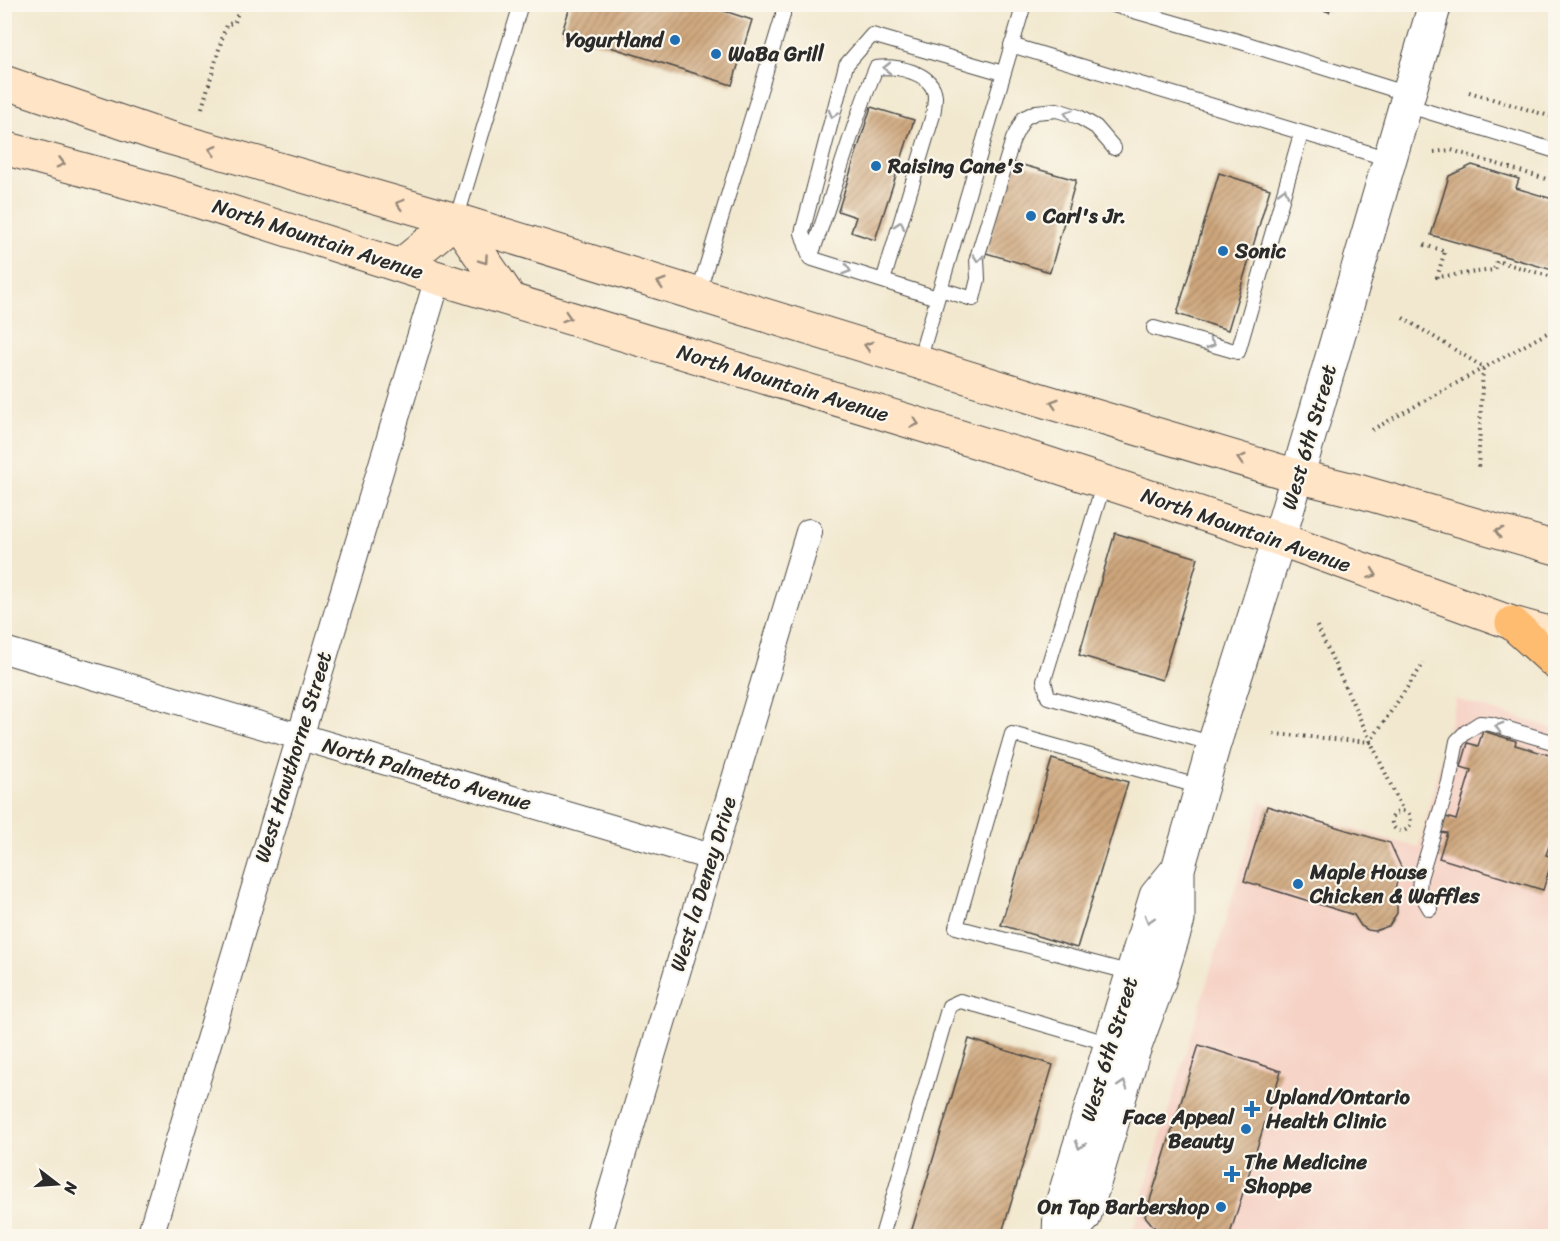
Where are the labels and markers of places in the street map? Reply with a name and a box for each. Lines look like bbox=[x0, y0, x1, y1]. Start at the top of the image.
place label: Yogurtland bbox=[565, 21, 665, 59]
marker: Yogurtland bbox=[668, 33, 682, 47]
place label: WaBa Grill bbox=[728, 35, 825, 73]
marker: WaBa Grill bbox=[709, 47, 723, 61]
place label: Raising Cane's bbox=[887, 147, 1024, 185]
marker: Raising Cane's bbox=[869, 159, 883, 173]
place label: Carl's Jr. bbox=[1042, 197, 1126, 235]
marker: Carl's Jr. bbox=[1024, 209, 1038, 223]
place label: Sonic bbox=[1234, 232, 1287, 270]
marker: Sonic bbox=[1216, 244, 1230, 258]
place label: Maple House Chicken & Waffles bbox=[1309, 853, 1480, 915]
marker: Maple House Chicken & Waffles bbox=[1291, 877, 1305, 891]
place label: Upland/Ontario Health Clinic bbox=[1265, 1078, 1410, 1140]
place label: Face Appeal Beauty bbox=[1122, 1098, 1235, 1160]
marker: Upland/Ontario Health Clinic bbox=[1243, 1100, 1261, 1118]
marker: Face Appeal Beauty bbox=[1239, 1122, 1253, 1136]
place label: The Medicine Shoppe bbox=[1243, 1143, 1367, 1205]
marker: The Medicine Shoppe bbox=[1225, 1167, 1239, 1181]
place label: On Tap Barbershop bbox=[1037, 1188, 1210, 1226]
marker: On Tap Barbershop bbox=[1214, 1200, 1228, 1214]

